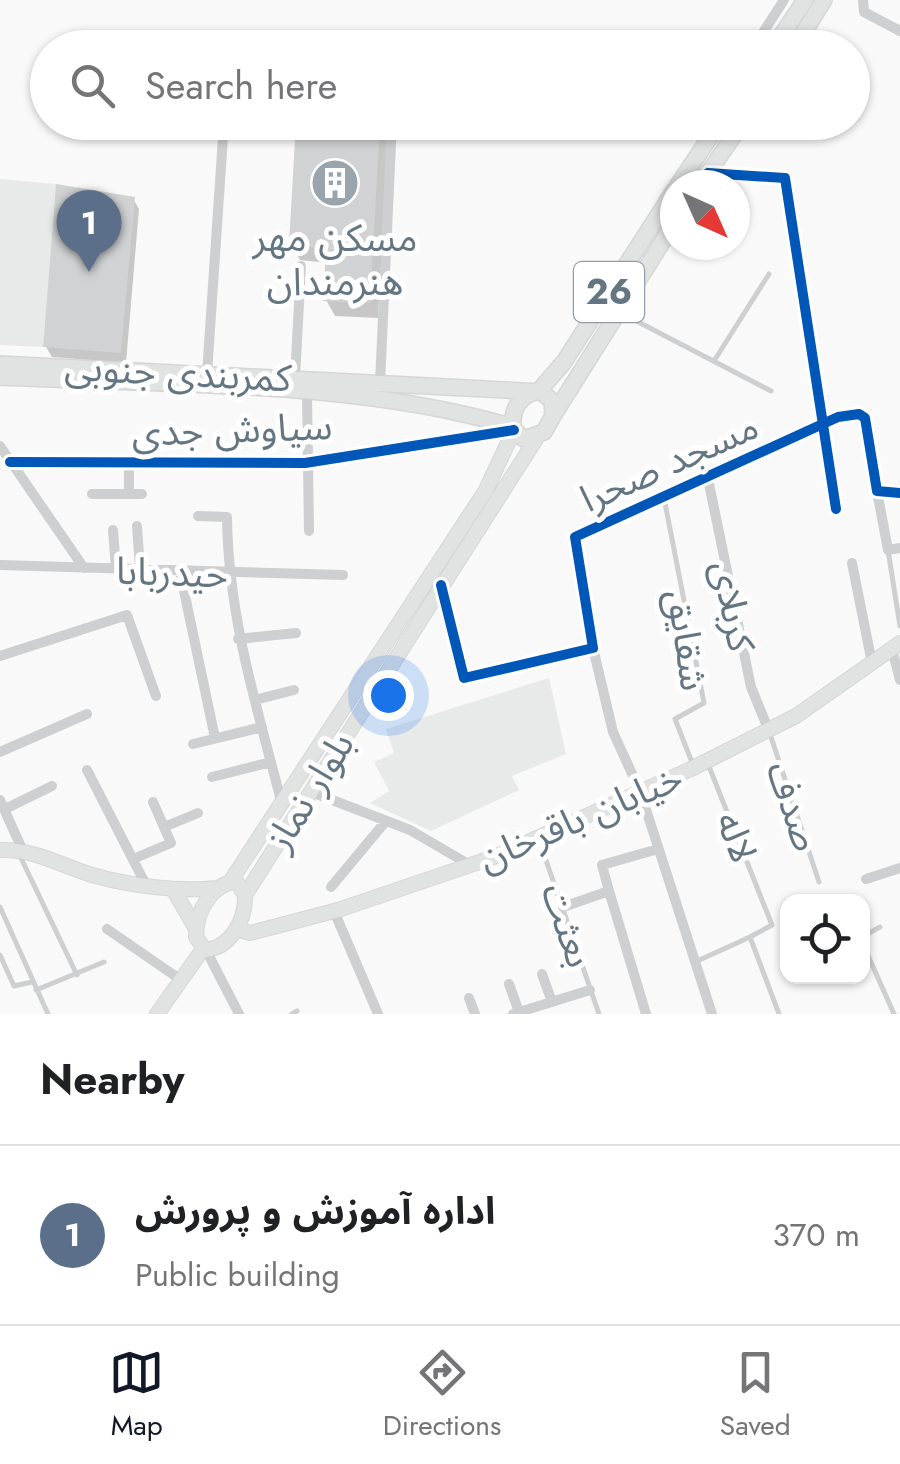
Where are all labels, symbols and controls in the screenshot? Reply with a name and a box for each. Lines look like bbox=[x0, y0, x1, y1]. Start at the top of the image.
search box bbox=[30, 30, 870, 140]
icon: search bbox=[65, 58, 120, 113]
text: Search here bbox=[145, 58, 337, 113]
building icon: مسکن مهر هنرمندان bbox=[309, 157, 361, 209]
north arrow bbox=[660, 170, 750, 260]
pin: 1 bbox=[56, 190, 122, 272]
place label: مسکن مهر هنرمندان bbox=[252, 210, 417, 309]
road number: 26 bbox=[574, 262, 644, 322]
street label: کمربندی جنوبی bbox=[63, 339, 294, 405]
street label: سیاوش جدی bbox=[131, 398, 333, 460]
street label: مسجد صحرا bbox=[571, 398, 767, 526]
street label: حیدربابا bbox=[115, 543, 229, 601]
street label: کربلای bbox=[698, 556, 770, 657]
street label: شقایق bbox=[654, 586, 722, 694]
your location bbox=[363, 670, 414, 721]
street label: بلوار نماز bbox=[250, 721, 367, 862]
street label: خیابان باقرخان bbox=[469, 749, 691, 885]
street label: صدف bbox=[753, 754, 835, 858]
street label: لاله bbox=[702, 804, 772, 870]
street label: بعثت bbox=[528, 876, 608, 974]
map controls bbox=[780, 894, 870, 984]
button: locate bbox=[780, 894, 870, 984]
text: Nearby bbox=[40, 1049, 184, 1110]
text: اداره آموزش و پرورش bbox=[135, 1183, 495, 1238]
text: 1 bbox=[64, 1212, 81, 1258]
text: 370 m bbox=[772, 1212, 860, 1258]
text: Public building bbox=[135, 1252, 340, 1298]
tab: Map bbox=[109, 1345, 164, 1446]
tab: Directions bbox=[383, 1345, 501, 1446]
tab: Saved bbox=[720, 1345, 791, 1446]

